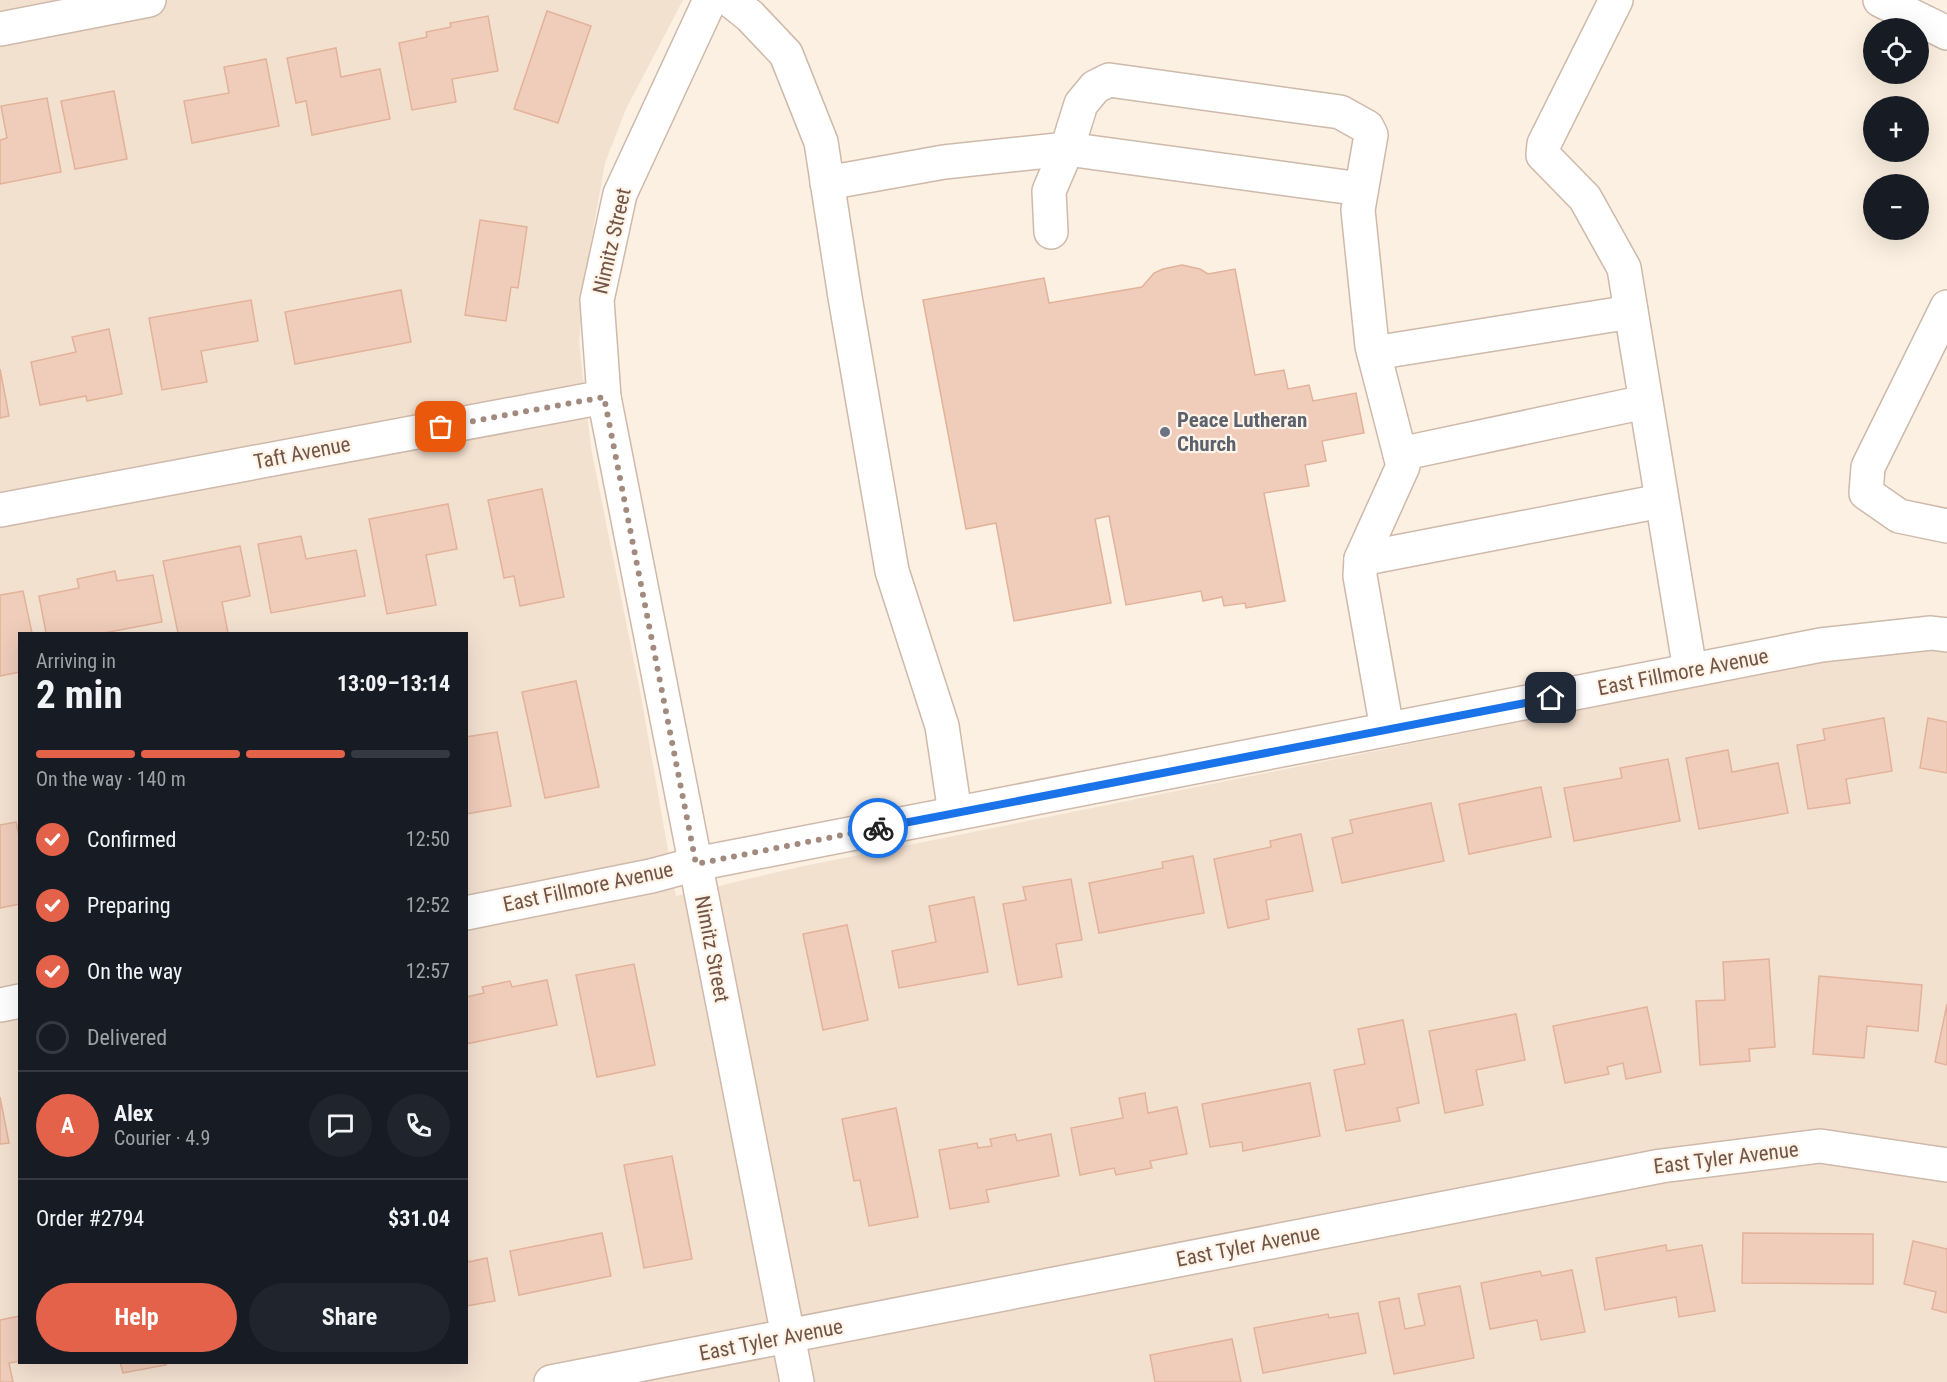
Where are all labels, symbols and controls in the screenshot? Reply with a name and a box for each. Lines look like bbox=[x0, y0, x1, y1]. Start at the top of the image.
map controls bbox=[1863, 18, 1929, 240]
button: locate bbox=[1863, 18, 1929, 84]
button: + bbox=[1863, 96, 1929, 162]
button: − bbox=[1863, 174, 1929, 240]
street label: Nimitz Street bbox=[588, 186, 636, 296]
pin bbox=[415, 401, 466, 452]
place label: Peace Lutheran Church bbox=[1177, 408, 1307, 456]
icon: bag bbox=[424, 410, 457, 443]
marker: Peace Lutheran Church bbox=[1158, 425, 1172, 439]
street label: Taft Avenue bbox=[252, 432, 353, 474]
street label: East Fillmore Avenue bbox=[1596, 644, 1771, 700]
text: Arriving in bbox=[36, 649, 116, 673]
text: 13:09–13:14 bbox=[337, 671, 450, 696]
text: 2 min bbox=[36, 672, 123, 718]
pin bbox=[1525, 672, 1576, 723]
icon: home bbox=[1534, 681, 1567, 714]
text: On the way · 140 m bbox=[36, 767, 186, 791]
courier bbox=[848, 798, 908, 858]
icon: bike bbox=[862, 812, 895, 845]
icon: check bbox=[36, 823, 69, 856]
text: Confirmed bbox=[87, 827, 176, 852]
text: 12:50 bbox=[406, 827, 450, 851]
street label: East Fillmore Avenue bbox=[501, 857, 675, 917]
icon: check bbox=[36, 889, 69, 922]
text: Preparing bbox=[87, 893, 171, 918]
text: 12:52 bbox=[406, 893, 450, 917]
street label: Nimitz Street bbox=[690, 894, 734, 1004]
icon: check bbox=[36, 955, 69, 988]
text: On the way bbox=[87, 959, 182, 984]
text: 12:57 bbox=[406, 959, 450, 983]
text: Delivered bbox=[87, 1025, 167, 1050]
button: chat bbox=[309, 1094, 372, 1157]
button: phone bbox=[387, 1094, 450, 1157]
text: Alex bbox=[114, 1101, 153, 1126]
text: A bbox=[61, 1113, 74, 1138]
text: Courier · 4.9 bbox=[114, 1126, 210, 1150]
street label: East Tyler Avenue bbox=[1652, 1137, 1800, 1179]
text: Order #2794 bbox=[36, 1206, 144, 1231]
text: $31.04 bbox=[388, 1206, 450, 1231]
street label: East Tyler Avenue bbox=[1174, 1220, 1322, 1272]
button: Help bbox=[36, 1283, 237, 1352]
button: Share bbox=[249, 1283, 450, 1352]
street label: East Tyler Avenue bbox=[697, 1314, 845, 1366]

